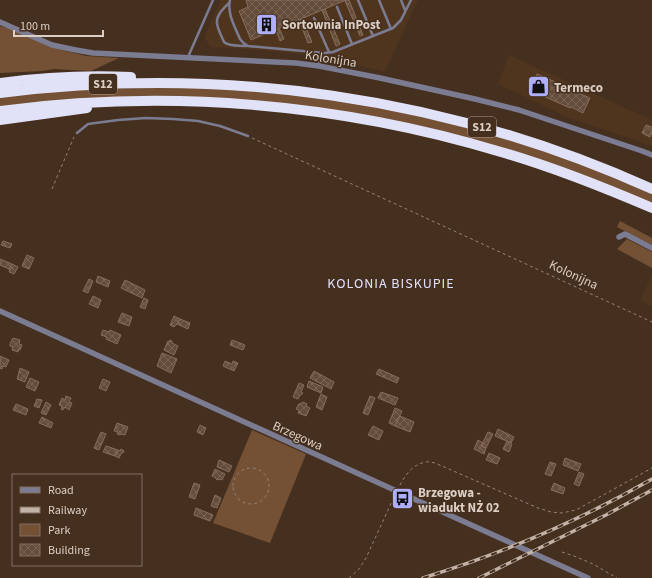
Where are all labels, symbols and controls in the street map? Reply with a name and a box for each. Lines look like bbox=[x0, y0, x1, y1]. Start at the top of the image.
building icon: Sortownia InPost bbox=[254, 11, 280, 37]
scale bar bbox=[14, 12, 103, 38]
place label: Sortownia InPost bbox=[282, 16, 381, 34]
text: 100 m bbox=[20, 18, 50, 35]
street label: Kolonijna bbox=[304, 46, 358, 72]
road number: S12 bbox=[89, 74, 117, 94]
shop icon: Termeco bbox=[526, 74, 552, 100]
place label: Termeco bbox=[554, 79, 603, 97]
road number: S12 bbox=[468, 117, 496, 137]
street label: Kolonijna bbox=[546, 256, 601, 294]
district label: KOLONIA BISKUPIE bbox=[327, 274, 455, 294]
street label: Brzegowa bbox=[270, 417, 325, 455]
legend bbox=[12, 474, 142, 566]
text: Road bbox=[48, 482, 74, 499]
place label: Brzegowa - wiadukt NŻ 02 bbox=[418, 484, 500, 517]
bus stop icon: Brzegowa - wiadukt NŻ 02 bbox=[389, 486, 415, 512]
text: Railway bbox=[48, 502, 87, 519]
text: Park bbox=[48, 522, 70, 539]
text: Building bbox=[48, 542, 90, 559]

